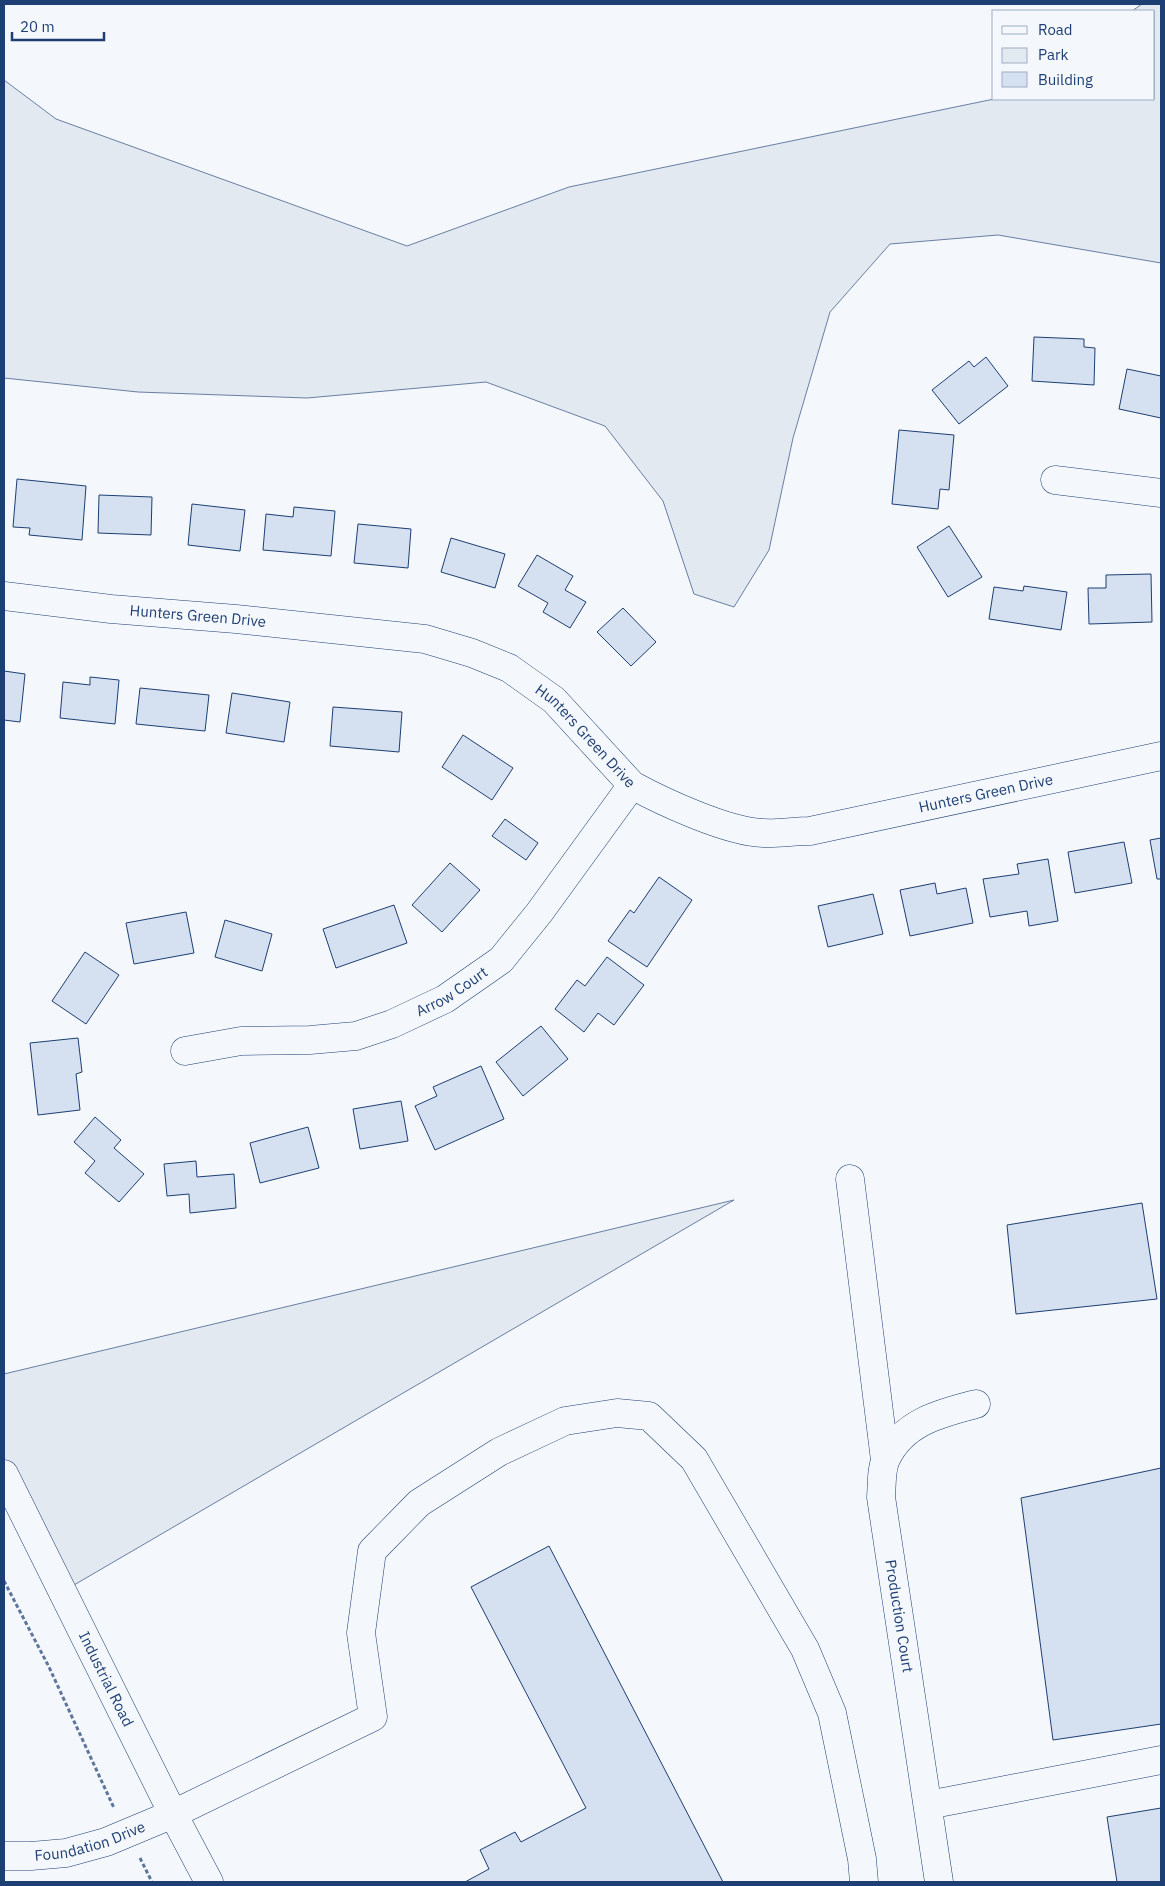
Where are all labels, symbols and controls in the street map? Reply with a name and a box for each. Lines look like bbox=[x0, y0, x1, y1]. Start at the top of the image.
scale bar bbox=[12, 10, 105, 42]
legend bbox=[992, 10, 1155, 100]
text: 20 m bbox=[20, 17, 55, 36]
text: Road bbox=[1038, 20, 1073, 39]
text: Park bbox=[1038, 45, 1068, 64]
text: Building bbox=[1038, 70, 1093, 89]
street label: Hunters Green Drive bbox=[129, 601, 267, 631]
street label: Hunters Green Drive bbox=[532, 680, 640, 792]
street label: Hunters Green Drive bbox=[917, 769, 1055, 817]
street label: Arrow Court bbox=[413, 962, 491, 1020]
street label: Production Court bbox=[881, 1558, 918, 1674]
street label: Industrial Road bbox=[75, 1628, 138, 1730]
street label: Foundation Drive bbox=[34, 1817, 148, 1865]

